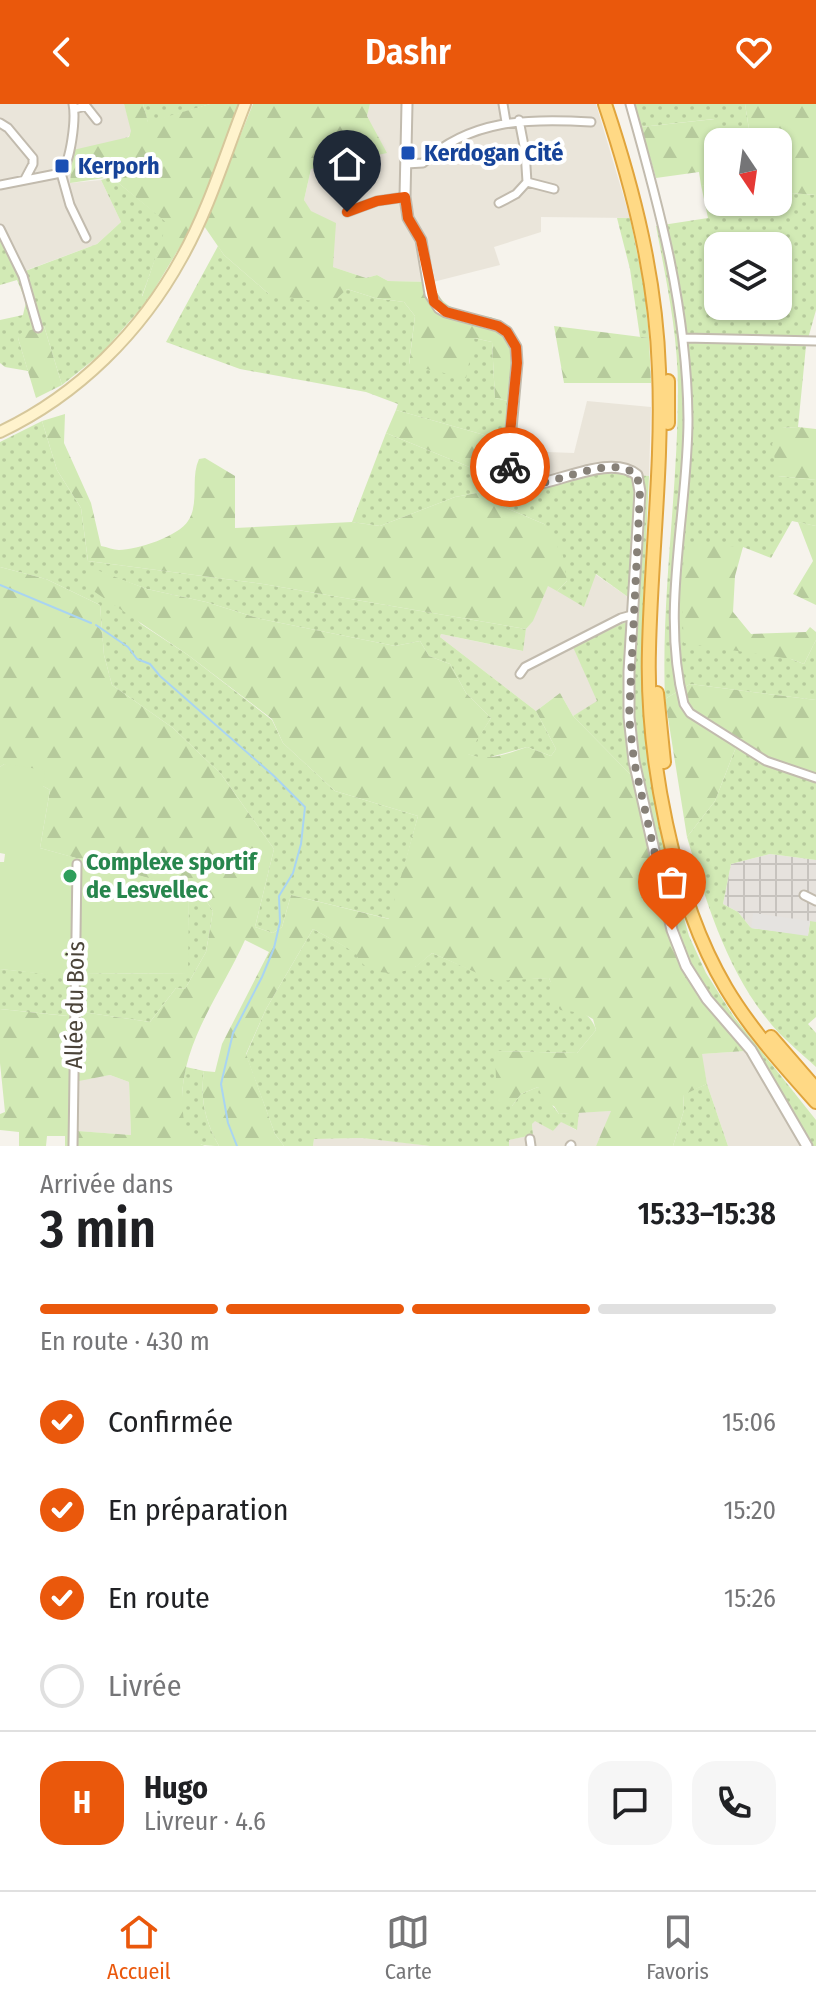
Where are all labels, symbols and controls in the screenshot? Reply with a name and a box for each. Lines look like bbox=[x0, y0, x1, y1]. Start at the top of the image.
icon: back bbox=[40, 30, 84, 74]
text: Dashr bbox=[365, 30, 451, 74]
icon: heart bbox=[732, 30, 776, 74]
north arrow bbox=[704, 128, 792, 216]
map controls bbox=[704, 128, 792, 320]
pin bbox=[313, 130, 381, 212]
place label: Kerdogan Cité bbox=[424, 139, 564, 167]
icon: home bbox=[325, 142, 369, 186]
marker: Kerdogan Cité bbox=[399, 144, 417, 162]
place label: Kerporh bbox=[78, 152, 160, 180]
marker: Kerporh bbox=[53, 157, 71, 175]
button: layers bbox=[704, 232, 792, 320]
courier bbox=[470, 427, 550, 507]
icon: bike bbox=[488, 445, 532, 489]
place label: Complexe sportif de Lesvellec bbox=[86, 848, 258, 904]
pin bbox=[638, 848, 706, 930]
icon: bag bbox=[650, 860, 694, 904]
marker: Complexe sportif de Lesvellec bbox=[61, 867, 79, 885]
street label: Allée du Bois bbox=[60, 941, 90, 1069]
text: Arrivée dans bbox=[40, 1169, 173, 1200]
text: 15:33–15:38 bbox=[638, 1196, 776, 1232]
text: 3 min bbox=[40, 1198, 156, 1261]
text: En route · 430 m bbox=[40, 1326, 210, 1357]
icon: check bbox=[40, 1400, 84, 1444]
text: Confirmée bbox=[108, 1404, 233, 1440]
text: 15:06 bbox=[722, 1407, 776, 1438]
icon: check bbox=[40, 1488, 84, 1532]
text: En préparation bbox=[108, 1492, 289, 1528]
text: 15:20 bbox=[723, 1495, 776, 1526]
icon: check bbox=[40, 1576, 84, 1620]
text: En route bbox=[108, 1580, 210, 1616]
text: 15:26 bbox=[724, 1583, 776, 1614]
text: Livrée bbox=[108, 1668, 181, 1704]
button: chat bbox=[588, 1761, 672, 1845]
button: phone bbox=[692, 1761, 776, 1845]
text: Hugo bbox=[144, 1770, 208, 1806]
text: H bbox=[73, 1785, 91, 1821]
text: Livreur · 4.6 bbox=[144, 1806, 266, 1837]
tab: Accueil bbox=[107, 1910, 171, 1985]
tab: Carte bbox=[385, 1910, 432, 1985]
tab: Favoris bbox=[646, 1910, 709, 1985]

